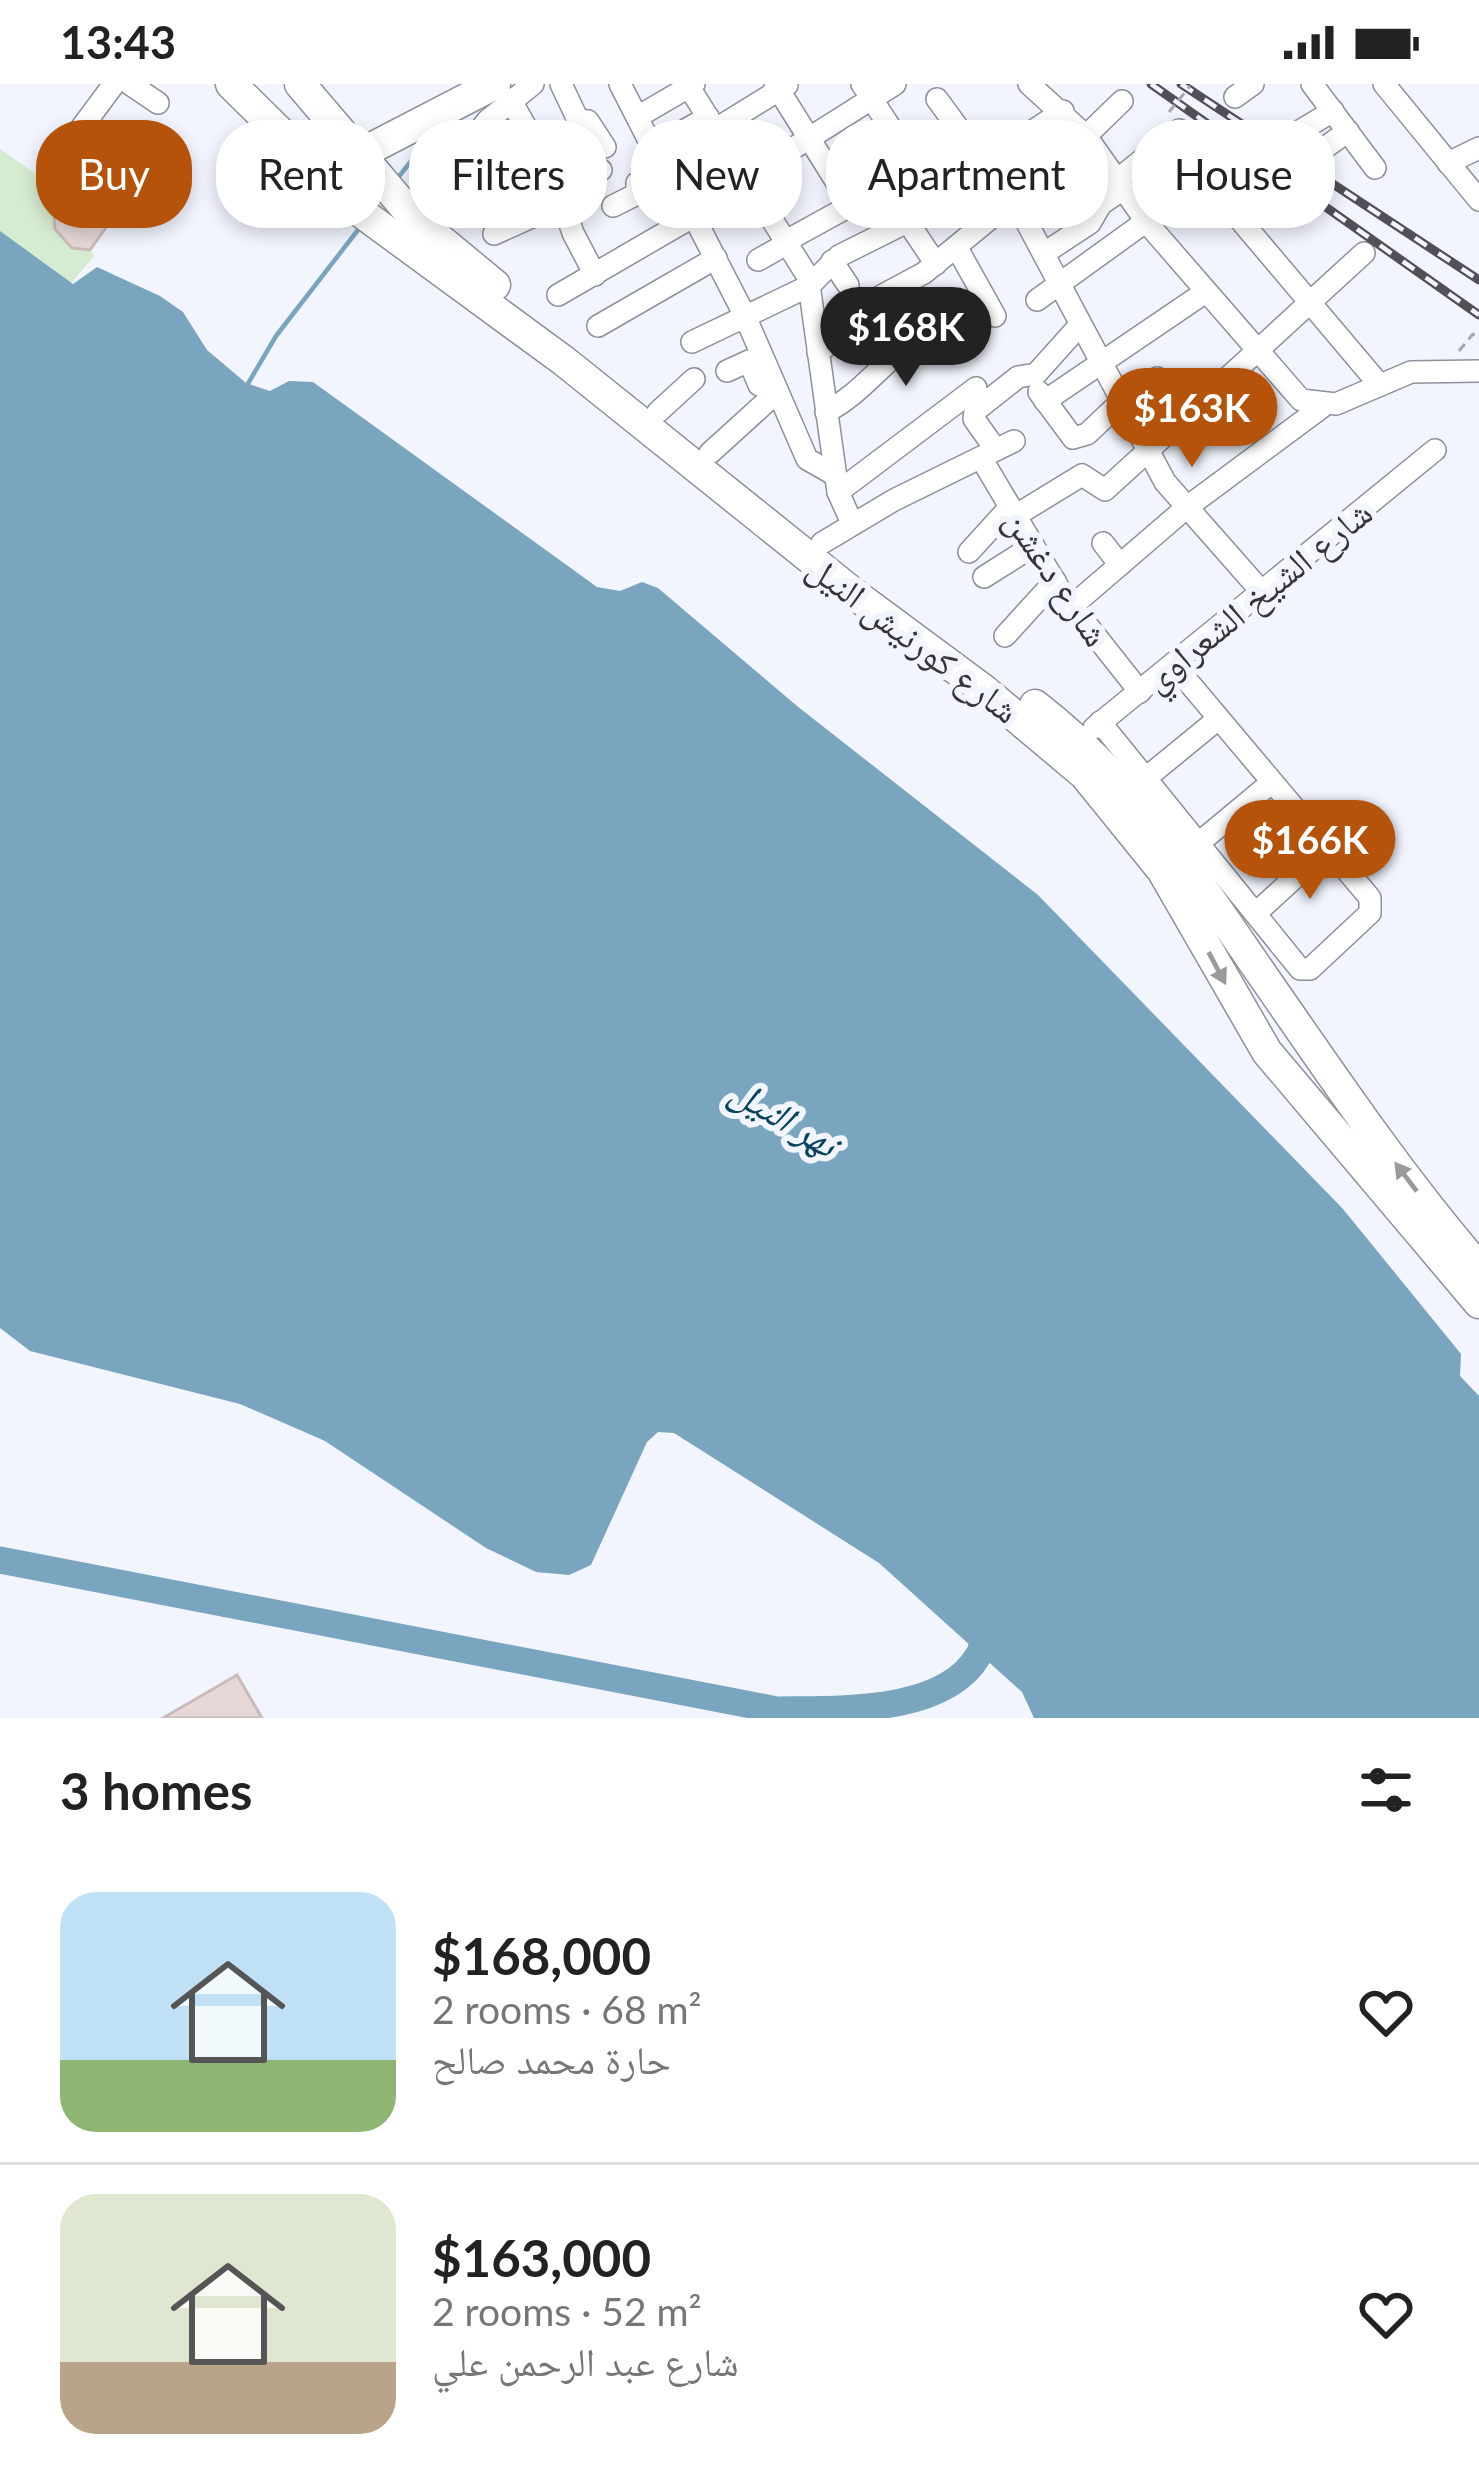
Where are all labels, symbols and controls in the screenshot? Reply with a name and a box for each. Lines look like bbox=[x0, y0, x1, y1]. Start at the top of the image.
text: 13:43 bbox=[60, 15, 176, 69]
chip: Buy bbox=[36, 120, 192, 228]
chip: Rent bbox=[216, 120, 385, 228]
chip: Filters bbox=[409, 120, 607, 228]
chip: New bbox=[631, 120, 802, 228]
chip: Apartment bbox=[826, 120, 1108, 228]
chip: House bbox=[1132, 120, 1335, 228]
pin: $168K bbox=[822, 287, 990, 389]
text: $168K bbox=[847, 303, 965, 349]
pin: $163K bbox=[1108, 368, 1276, 470]
text: $163K bbox=[1133, 384, 1251, 430]
street label: شارع الشيخ الشعراوي bbox=[1134, 489, 1385, 707]
street label: شارع دغشن bbox=[995, 500, 1120, 655]
street label: شارع كورنيش النيل bbox=[799, 544, 1028, 733]
pin: $166K bbox=[1226, 800, 1394, 902]
text: $166K bbox=[1251, 816, 1369, 862]
one-way arrow bbox=[1206, 950, 1226, 985]
water label: نهر النيل bbox=[722, 1066, 852, 1171]
one-way arrow bbox=[1394, 1161, 1418, 1193]
icon: filters bbox=[1353, 1757, 1419, 1823]
text: 3 homes bbox=[60, 1760, 252, 1821]
text: $168,000 bbox=[432, 1925, 651, 1986]
icon: home bbox=[156, 1940, 300, 2084]
icon: heart bbox=[1353, 1979, 1419, 2045]
text: 2 rooms · 68 m² bbox=[432, 1986, 702, 2032]
text: حارة محمد صالح bbox=[432, 2036, 671, 2082]
text: $163,000 bbox=[432, 2227, 651, 2288]
icon: home bbox=[156, 2242, 300, 2386]
icon: heart bbox=[1353, 2281, 1419, 2347]
text: 2 rooms · 52 m² bbox=[432, 2288, 702, 2334]
text: شارع عبد الرحمن علي bbox=[432, 2338, 739, 2384]

